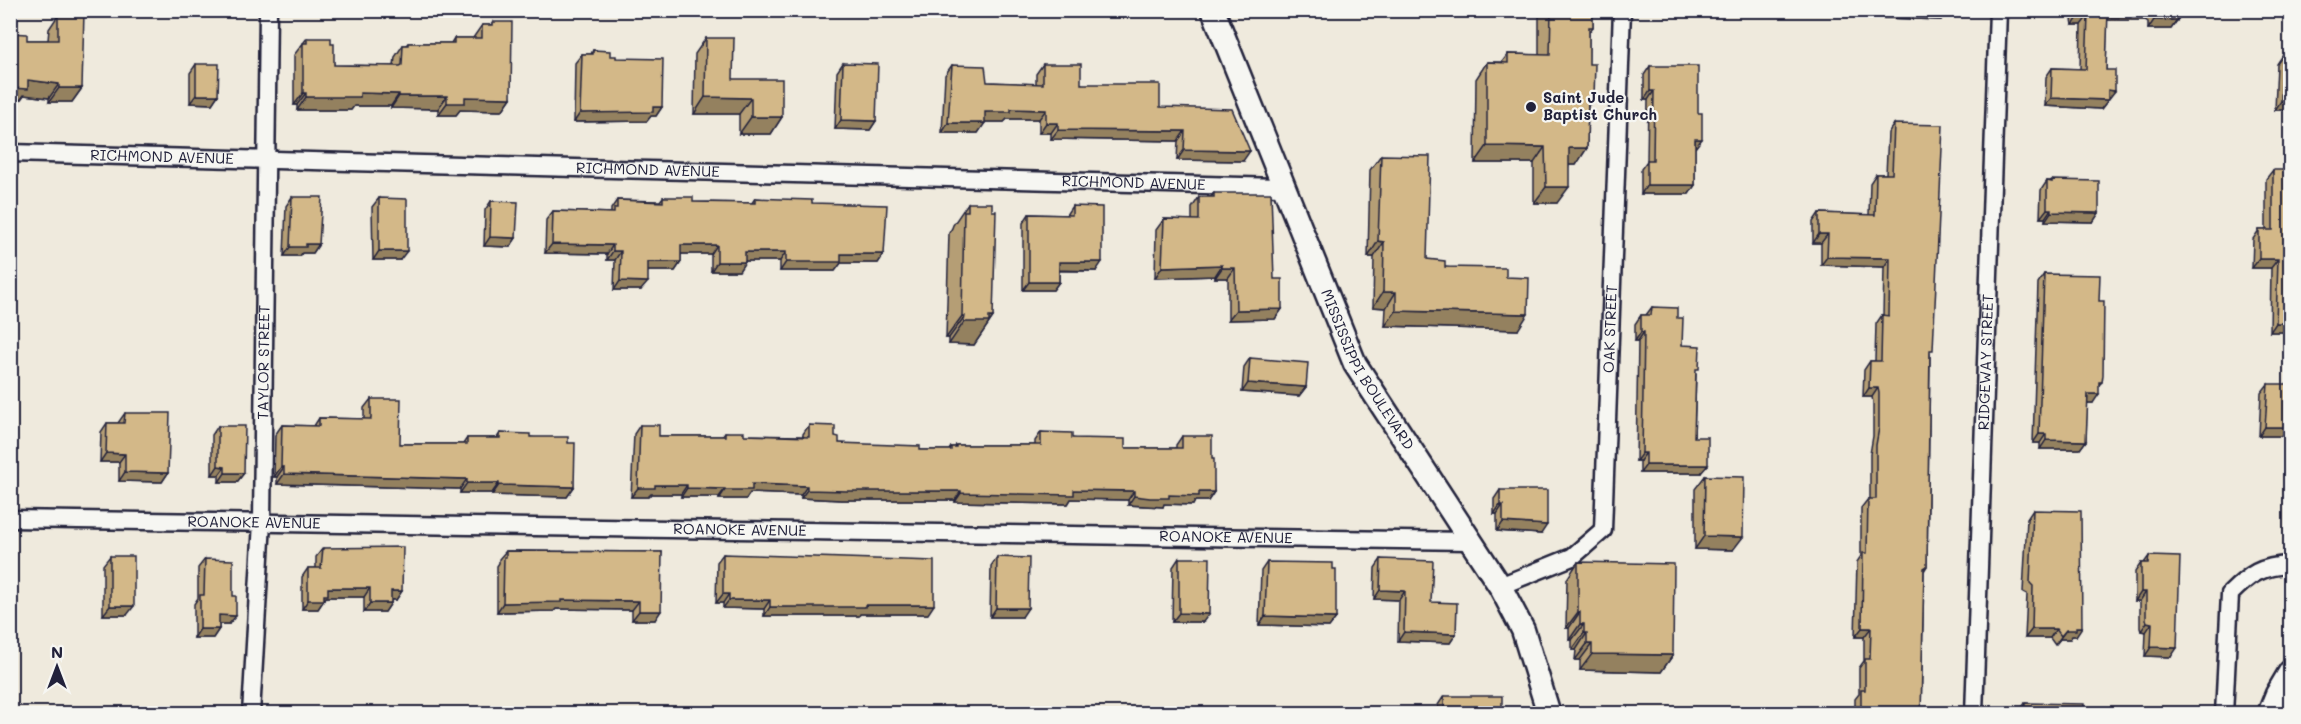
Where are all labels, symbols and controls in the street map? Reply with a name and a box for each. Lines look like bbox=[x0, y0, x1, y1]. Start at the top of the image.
place label: Saint Jude Baptist Church bbox=[1543, 87, 1657, 124]
marker: Saint Jude Baptist Church bbox=[1524, 100, 1538, 114]
street label: RICHMOND AVENUE bbox=[90, 144, 235, 168]
street label: RICHMOND AVENUE bbox=[576, 157, 720, 181]
street label: RICHMOND AVENUE bbox=[1061, 170, 1206, 194]
street label: OAK STREET bbox=[1598, 284, 1621, 373]
street label: MISSISSIPPI BOULEVARD bbox=[1317, 286, 1419, 453]
street label: RIDGEWAY STREET bbox=[1973, 294, 1997, 431]
street label: TAYLOR STREET bbox=[252, 305, 274, 420]
street label: ROANOKE AVENUE bbox=[187, 511, 321, 533]
street label: ROANOKE AVENUE bbox=[673, 518, 807, 540]
street label: ROANOKE AVENUE bbox=[1159, 525, 1293, 547]
north arrow bbox=[27, 637, 87, 697]
text: N bbox=[51, 641, 63, 662]

